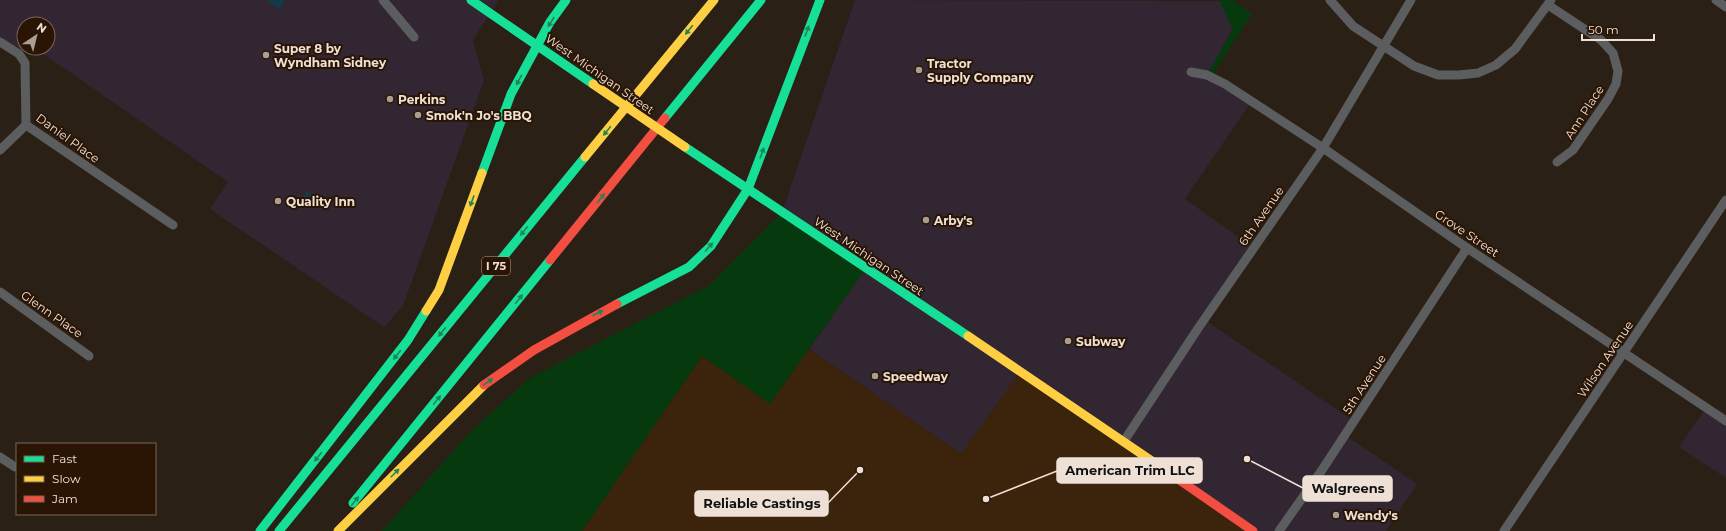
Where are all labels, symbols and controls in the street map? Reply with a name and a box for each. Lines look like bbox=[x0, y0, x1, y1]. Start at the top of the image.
north arrow bbox=[16, 16, 56, 56]
one-way arrow bbox=[547, 16, 554, 28]
scale bar bbox=[1582, 16, 1654, 42]
text: N bbox=[34, 20, 49, 36]
text: 50 m bbox=[1588, 22, 1619, 37]
one-way arrow bbox=[684, 25, 693, 36]
one-way arrow bbox=[805, 25, 811, 37]
street label: West Michigan Street bbox=[543, 31, 657, 117]
place label: Super 8 by Wyndham Sidney bbox=[274, 41, 387, 70]
marker: Super 8 by Wyndham Sidney bbox=[261, 50, 271, 60]
place label: Tractor Supply Company bbox=[927, 56, 1034, 85]
marker: Tractor Supply Company bbox=[914, 65, 924, 75]
one-way arrow bbox=[516, 74, 522, 86]
street label: Ann Place bbox=[1561, 82, 1607, 142]
place label: Perkins bbox=[398, 92, 446, 107]
marker: Perkins bbox=[385, 94, 395, 104]
place label: Smok'n Jo's BBQ bbox=[426, 108, 533, 123]
street label: Daniel Place bbox=[33, 110, 103, 166]
marker: Smok'n Jo's BBQ bbox=[413, 110, 423, 120]
one-way arrow bbox=[602, 125, 611, 136]
one-way arrow bbox=[760, 146, 766, 158]
street label: 6th Avenue bbox=[1235, 184, 1287, 248]
one-way arrow bbox=[596, 192, 605, 203]
place label: Quality Inn bbox=[286, 194, 355, 209]
one-way arrow bbox=[468, 195, 474, 207]
marker: Quality Inn bbox=[273, 196, 283, 206]
street label: Grove Street bbox=[1432, 206, 1502, 260]
place label: Arby's bbox=[933, 213, 973, 228]
street label: West Michigan Street bbox=[811, 214, 927, 298]
marker: Arby's bbox=[921, 215, 931, 225]
one-way arrow bbox=[520, 226, 529, 237]
one-way arrow bbox=[704, 242, 713, 252]
road number: I 75 bbox=[482, 257, 510, 275]
street label: Glenn Place bbox=[18, 287, 86, 341]
one-way arrow bbox=[514, 293, 523, 304]
one-way arrow bbox=[592, 310, 604, 316]
street label: Wilson Avenue bbox=[1574, 318, 1636, 400]
one-way arrow bbox=[437, 327, 446, 337]
place label: Subway bbox=[1076, 334, 1126, 349]
marker: Subway bbox=[1063, 336, 1073, 346]
one-way arrow bbox=[393, 349, 401, 360]
street label: 5th Avenue bbox=[1339, 351, 1389, 417]
place label: Speedway bbox=[883, 369, 949, 384]
marker: Speedway bbox=[870, 371, 880, 381]
one-way arrow bbox=[483, 378, 493, 386]
one-way arrow bbox=[433, 394, 441, 405]
legend bbox=[16, 443, 156, 515]
text: Fast bbox=[52, 451, 77, 466]
one-way arrow bbox=[313, 452, 322, 463]
callout: American Trim LLC bbox=[1057, 458, 1202, 483]
text: American Trim LLC bbox=[1064, 462, 1195, 478]
one-way arrow bbox=[391, 468, 400, 478]
text: Slow bbox=[52, 471, 81, 486]
callout: Walgreens bbox=[1303, 476, 1392, 501]
text: Walgreens bbox=[1311, 480, 1385, 496]
text: Jam bbox=[51, 491, 78, 506]
callout: Reliable Castings bbox=[695, 491, 828, 516]
one-way arrow bbox=[351, 495, 360, 506]
text: Reliable Castings bbox=[703, 495, 821, 511]
place label: Wendy's bbox=[1344, 508, 1398, 523]
marker: Wendy's bbox=[1331, 510, 1341, 520]

